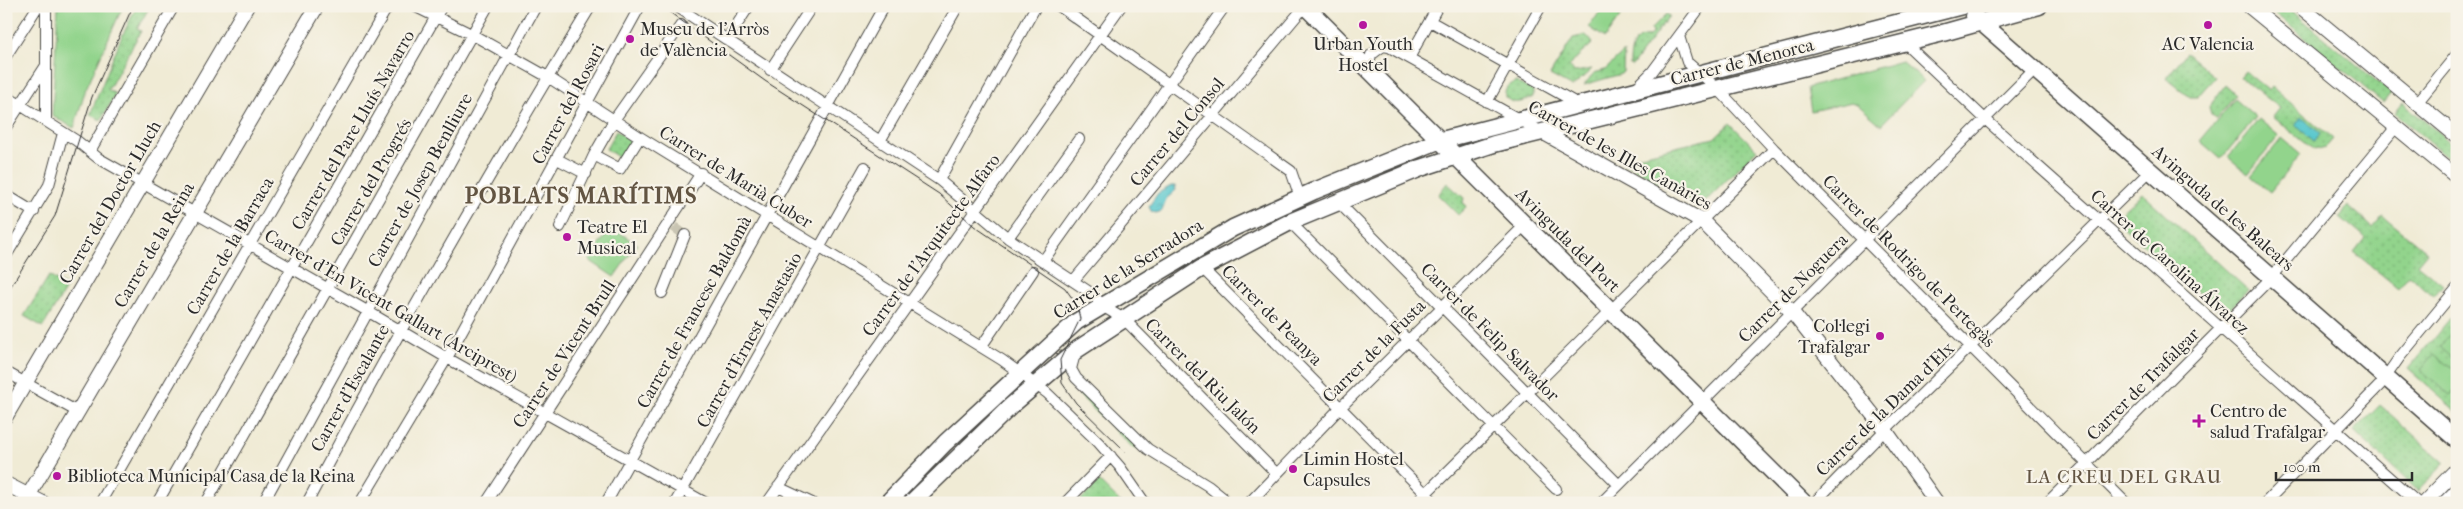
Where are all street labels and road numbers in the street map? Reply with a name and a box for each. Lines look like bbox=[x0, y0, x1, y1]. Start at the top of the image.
street label: Carrer del Pare Lluís Navarro bbox=[288, 27, 419, 234]
street label: Carrer de Menorca bbox=[1668, 34, 1817, 90]
street label: Carrer del Rosari bbox=[528, 40, 609, 168]
street label: Carrer del Consol bbox=[1126, 74, 1229, 191]
street label: Carrer de Josep Benlliure bbox=[364, 89, 477, 271]
street label: Carrer de les Illes Canàries bbox=[1524, 96, 1716, 215]
street label: Carrer del Progrés bbox=[326, 114, 417, 250]
street label: Carrer del Doctor Lluch bbox=[55, 117, 166, 288]
street label: Carrer de Marià Cuber bbox=[655, 122, 817, 233]
street label: Avinguda de les Balears bbox=[2147, 140, 2298, 276]
street label: Carrer de l'Arquitecte Alfaro bbox=[858, 150, 1005, 341]
street label: Carrer de Rodrigo de Pertegàs bbox=[1818, 171, 2000, 352]
street label: Carrer de la Barraca bbox=[182, 173, 279, 319]
street label: Carrer de la Reina bbox=[110, 178, 199, 312]
street label: Avinguda del Port bbox=[1510, 183, 1625, 297]
street label: Carrer de Carolina Álvarez bbox=[2086, 185, 2254, 339]
street label: Carrer de Francesc Baldomà bbox=[633, 212, 757, 412]
street label: Carrer de la Serradora bbox=[1050, 214, 1208, 324]
street label: Carrer d'En Vicent Gallart (Arciprest) bbox=[261, 225, 521, 388]
street label: Carrer de Noguera bbox=[1734, 229, 1853, 347]
street label: Carrer d'Ernest Anastasio bbox=[692, 249, 806, 432]
street label: Carrer de Felip Salvador bbox=[1416, 259, 1563, 406]
street label: Carrer de Peanya bbox=[1217, 261, 1327, 371]
street label: Carrer de Vicent Brull bbox=[509, 276, 620, 432]
street label: Carrer de la Fusta bbox=[1318, 295, 1431, 407]
street label: Carrer del Riu Jalón bbox=[1140, 314, 1265, 439]
street label: Carrer d'Escalante bbox=[307, 321, 394, 456]
street label: Carrer de Trafalgar bbox=[2083, 324, 2204, 445]
street label: Carrer de la Dama d'Elx bbox=[1812, 337, 1959, 481]

